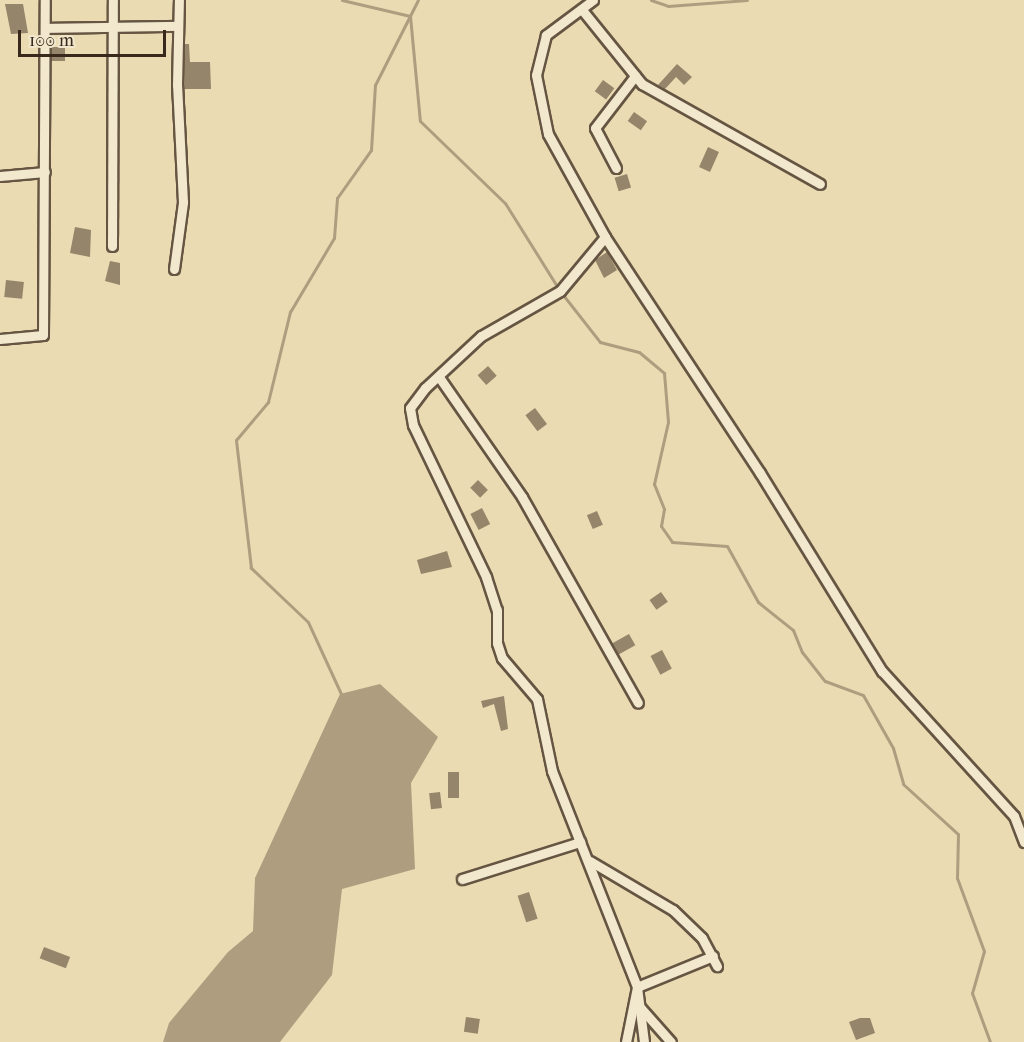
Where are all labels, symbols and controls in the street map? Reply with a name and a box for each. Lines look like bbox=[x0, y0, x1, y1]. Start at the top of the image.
scale bar bbox=[21, 18, 170, 56]
text: 100 m bbox=[29, 30, 74, 51]

